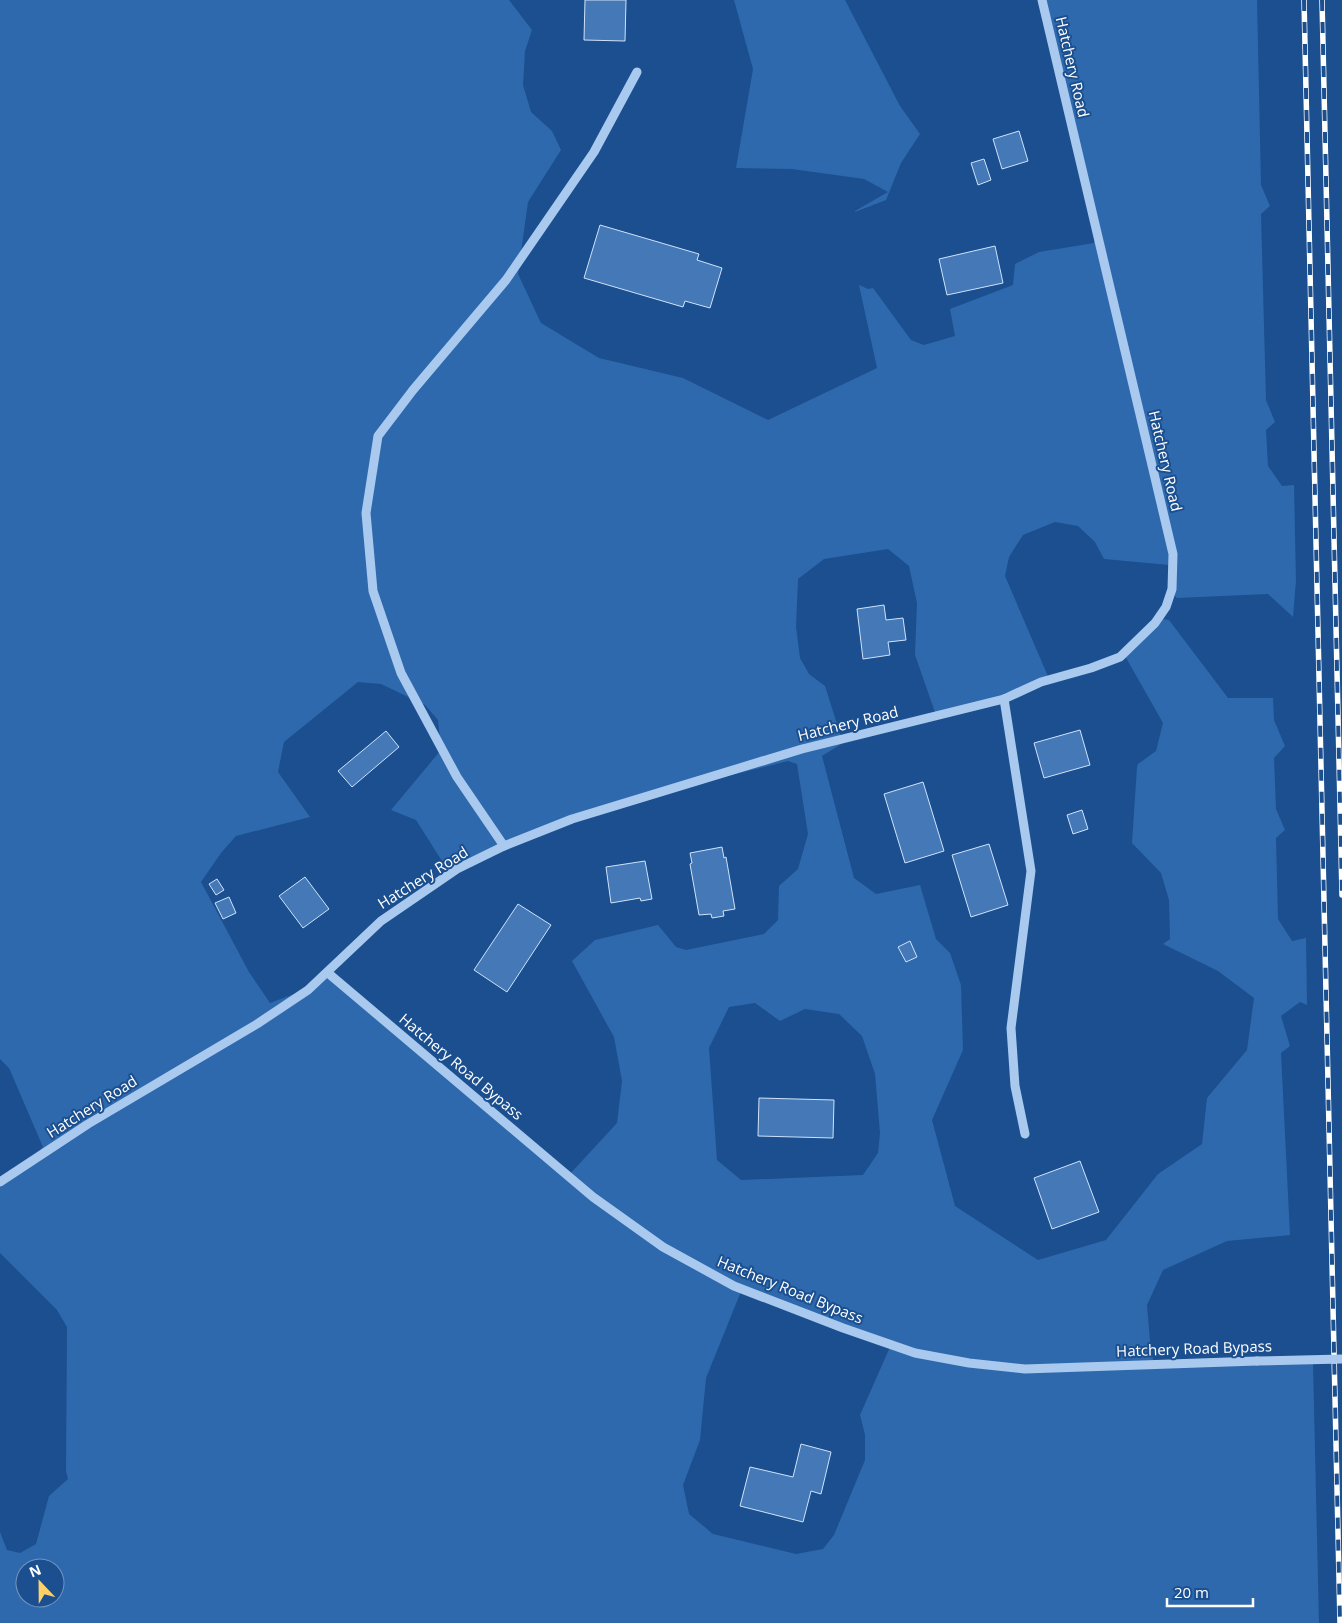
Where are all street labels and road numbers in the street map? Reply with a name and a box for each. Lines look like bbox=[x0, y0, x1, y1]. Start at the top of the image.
street label: Hatchery Road bbox=[1052, 14, 1094, 119]
street label: Hatchery Road bbox=[1145, 408, 1187, 513]
street label: Hatchery Road bbox=[795, 701, 900, 745]
street label: Hatchery Road bbox=[374, 841, 471, 913]
street label: Hatchery Road Bypass bbox=[396, 1009, 528, 1124]
street label: Hatchery Road bbox=[43, 1070, 140, 1142]
street label: Hatchery Road Bypass bbox=[714, 1251, 866, 1328]
street label: Hatchery Road Bypass bbox=[1116, 1335, 1272, 1361]

